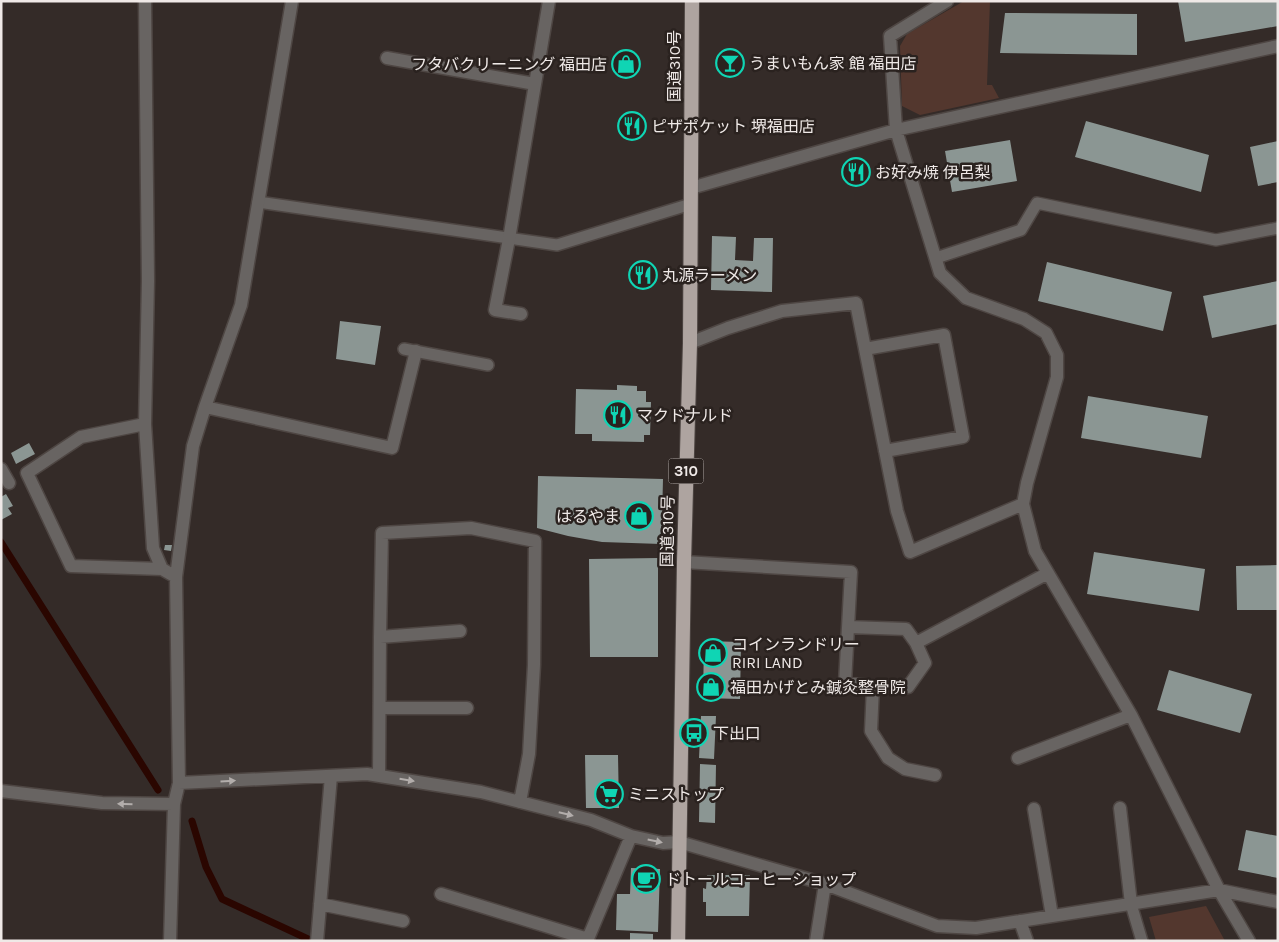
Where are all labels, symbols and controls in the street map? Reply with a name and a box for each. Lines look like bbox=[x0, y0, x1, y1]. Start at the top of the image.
street label: 国道310号 bbox=[665, 30, 684, 102]
bar icon: うまいもん家 館 福田店 bbox=[715, 48, 745, 78]
shop icon: フタバクリーニング 福田店 bbox=[611, 49, 641, 79]
place label: うまいもん家 館 福田店 bbox=[749, 54, 917, 73]
place label: フタバクリーニング 福田店 bbox=[411, 55, 607, 74]
restaurant icon: ピザポケット 堺福田店 bbox=[617, 111, 647, 141]
place label: ピザポケット 堺福田店 bbox=[651, 117, 815, 136]
restaurant icon: お好み焼 伊呂梨 bbox=[841, 157, 871, 187]
place label: お好み焼 伊呂梨 bbox=[875, 163, 991, 182]
restaurant icon: 丸源ラーメン bbox=[628, 260, 658, 290]
place label: 丸源ラーメン bbox=[662, 266, 757, 285]
restaurant icon: マクドナルド bbox=[603, 400, 633, 430]
place label: マクドナルド bbox=[637, 406, 733, 425]
road number: 310 bbox=[668, 458, 704, 484]
street label: 国道310号 bbox=[657, 495, 678, 567]
shop icon: はるやま bbox=[624, 501, 654, 531]
place label: はるやま bbox=[556, 507, 620, 526]
place label: コインランドリー RIRI LAND bbox=[732, 635, 860, 672]
shop icon: コインランドリー RIRI LAND bbox=[698, 638, 728, 668]
shop icon: 福田かげとみ鍼灸整骨院 bbox=[696, 672, 726, 702]
place label: 福田かげとみ鍼灸整骨院 bbox=[730, 678, 906, 697]
bus stop icon: 下出口 bbox=[679, 718, 709, 748]
place label: 下出口 bbox=[713, 724, 761, 743]
one-way arrow bbox=[220, 777, 236, 785]
one-way arrow bbox=[399, 777, 415, 785]
supermarket icon: ミニストップ bbox=[594, 779, 624, 809]
place label: ミニストップ bbox=[628, 785, 724, 804]
one-way arrow bbox=[117, 799, 133, 807]
one-way arrow bbox=[559, 810, 574, 818]
one-way arrow bbox=[647, 837, 662, 845]
cafe icon: ドトールコーヒーショップ bbox=[631, 864, 661, 894]
place label: ドトールコーヒーショップ bbox=[665, 870, 856, 889]

